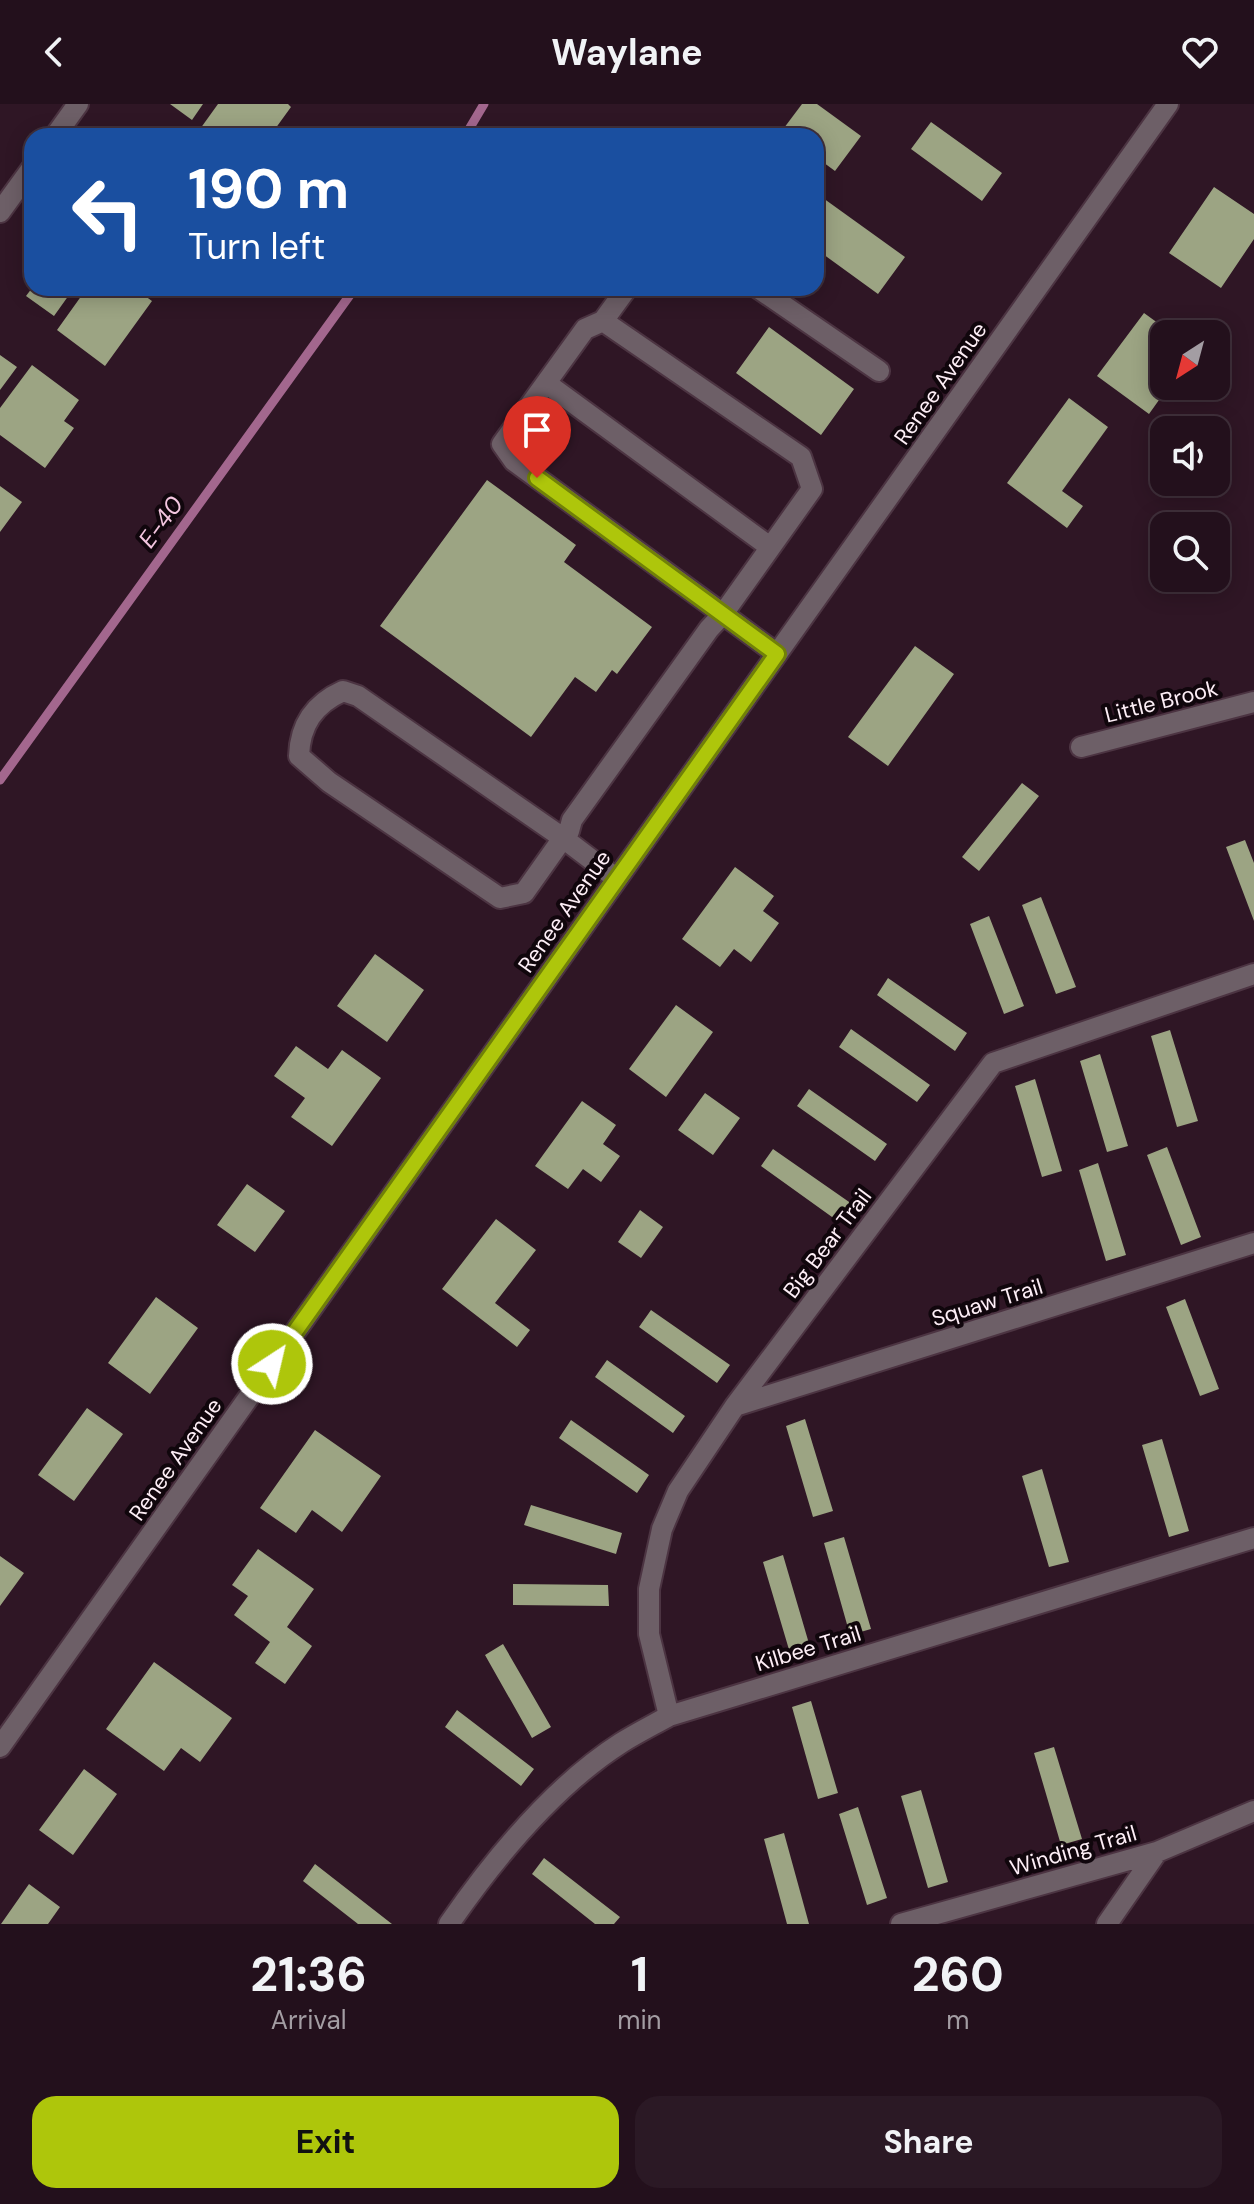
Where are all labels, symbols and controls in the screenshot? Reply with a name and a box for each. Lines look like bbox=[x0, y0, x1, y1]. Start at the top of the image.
text: Waylane bbox=[551, 29, 703, 76]
icon: back bbox=[32, 30, 76, 74]
icon: heart bbox=[1178, 30, 1222, 74]
text: 190 m bbox=[188, 152, 349, 225]
icon: left bbox=[56, 160, 160, 264]
text: Turn left bbox=[188, 223, 325, 270]
street label: Renee Avenue bbox=[887, 316, 993, 450]
north arrow bbox=[1150, 320, 1230, 400]
map controls bbox=[1150, 320, 1230, 592]
pin bbox=[503, 396, 571, 478]
icon: arrive bbox=[515, 408, 559, 452]
button: sound bbox=[1150, 416, 1230, 496]
water label: E-40 bbox=[131, 490, 190, 554]
button: search bbox=[1150, 512, 1230, 592]
street label: Little Brook bbox=[1102, 673, 1221, 730]
street label: Renee Avenue bbox=[511, 844, 617, 978]
street label: Big Bear Trail bbox=[777, 1183, 878, 1304]
street label: Squaw Trail bbox=[928, 1272, 1046, 1333]
position arrow bbox=[230, 1322, 314, 1406]
street label: Renee Avenue bbox=[122, 1392, 228, 1526]
street label: Kilbee Trail bbox=[752, 1619, 865, 1678]
street label: Winding Trail bbox=[1006, 1819, 1140, 1882]
text: 21:36 bbox=[250, 1943, 367, 2006]
text: 1 bbox=[631, 1943, 648, 2006]
text: 260 bbox=[912, 1943, 1004, 2006]
text: Arrival bbox=[271, 2003, 346, 2037]
text: min bbox=[617, 2003, 662, 2037]
text: m bbox=[946, 2003, 969, 2037]
button: Exit bbox=[32, 2096, 619, 2188]
button: Share bbox=[635, 2096, 1222, 2188]

